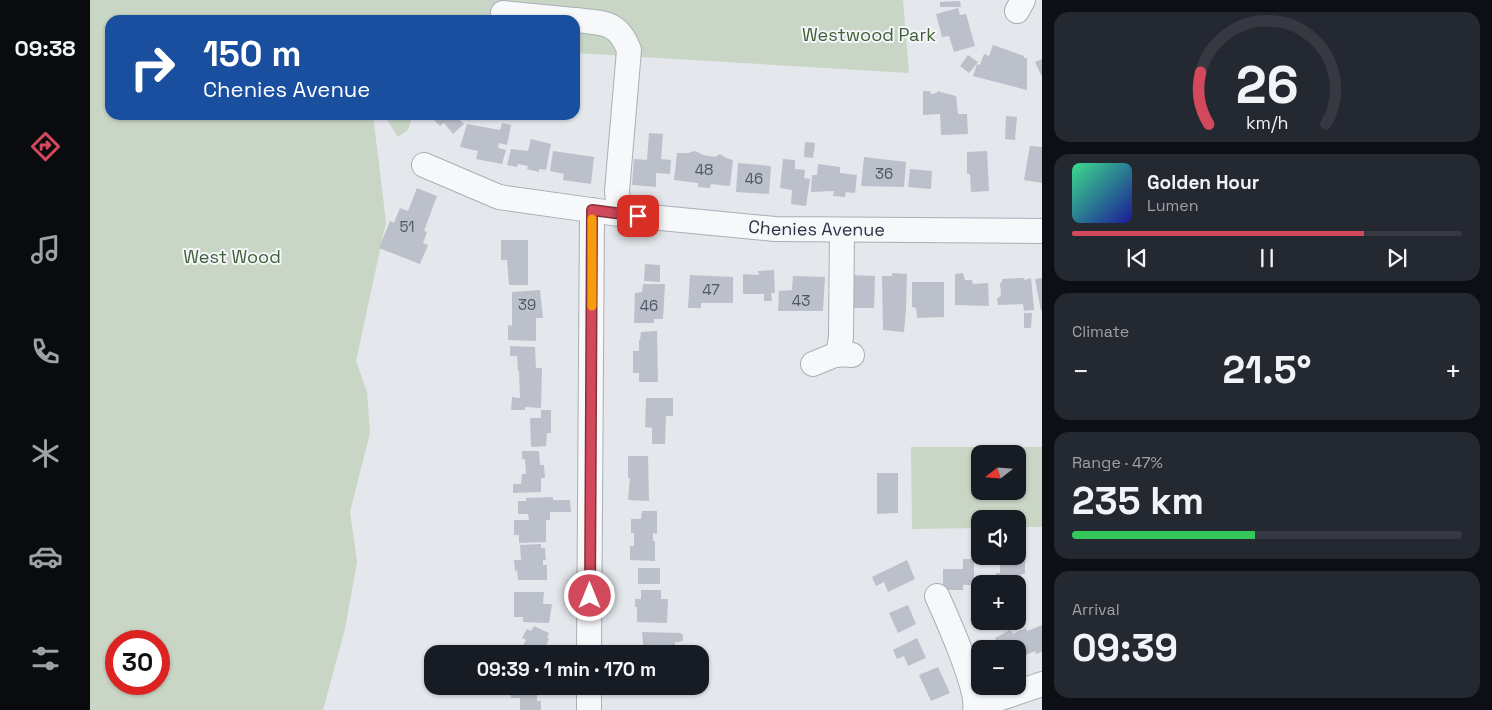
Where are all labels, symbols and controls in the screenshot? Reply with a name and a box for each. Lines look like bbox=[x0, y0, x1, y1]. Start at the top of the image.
park label: Westwood Park bbox=[802, 23, 936, 46]
text: 150 m bbox=[203, 32, 301, 76]
text: 09:38 bbox=[15, 34, 75, 62]
icon: right bbox=[120, 35, 185, 100]
text: 26 bbox=[1235, 52, 1299, 118]
text: Chenies Avenue bbox=[203, 75, 370, 103]
text: km/h bbox=[1246, 111, 1288, 134]
icon: directions bbox=[28, 129, 63, 164]
house number: 48 bbox=[695, 160, 713, 179]
house number: 36 bbox=[875, 164, 893, 183]
house number: 46 bbox=[745, 169, 763, 188]
text: Golden Hour bbox=[1147, 170, 1259, 195]
pin bbox=[617, 195, 659, 237]
text: Lumen bbox=[1147, 195, 1199, 216]
icon: arrive bbox=[624, 202, 652, 230]
street label: Chenies Avenue bbox=[747, 214, 885, 241]
house number: 51 bbox=[399, 217, 415, 236]
icon: music bbox=[28, 232, 63, 267]
icon: previous bbox=[1123, 244, 1151, 272]
icon: pause bbox=[1253, 244, 1281, 272]
icon: next bbox=[1383, 244, 1411, 272]
park label: West Wood bbox=[183, 245, 281, 268]
house number: 47 bbox=[702, 280, 720, 299]
house number: 43 bbox=[792, 291, 810, 310]
house number: 39 bbox=[518, 295, 536, 314]
house number: 46 bbox=[640, 296, 658, 315]
text: Climate bbox=[1072, 321, 1129, 342]
icon: phone bbox=[28, 334, 63, 369]
text: 21.5° bbox=[1223, 346, 1311, 394]
text: − bbox=[1072, 353, 1089, 389]
text: + bbox=[1445, 353, 1462, 389]
icon: climate bbox=[28, 436, 63, 471]
north arrow bbox=[971, 445, 1026, 500]
map controls bbox=[971, 445, 1026, 695]
text: Range · 47% bbox=[1072, 452, 1163, 473]
text: 235 km bbox=[1072, 477, 1204, 525]
button: sound bbox=[971, 510, 1026, 565]
icon: car bbox=[28, 539, 63, 574]
position arrow bbox=[563, 569, 615, 621]
button: + bbox=[971, 575, 1026, 630]
text: Arrival bbox=[1072, 599, 1120, 620]
text: 09:39 bbox=[1072, 624, 1178, 672]
speed limit sign: 30 bbox=[105, 630, 170, 695]
button: − bbox=[971, 640, 1026, 695]
icon: filters bbox=[28, 641, 63, 676]
text: 09:39 · 1 min · 170 m bbox=[477, 657, 656, 682]

